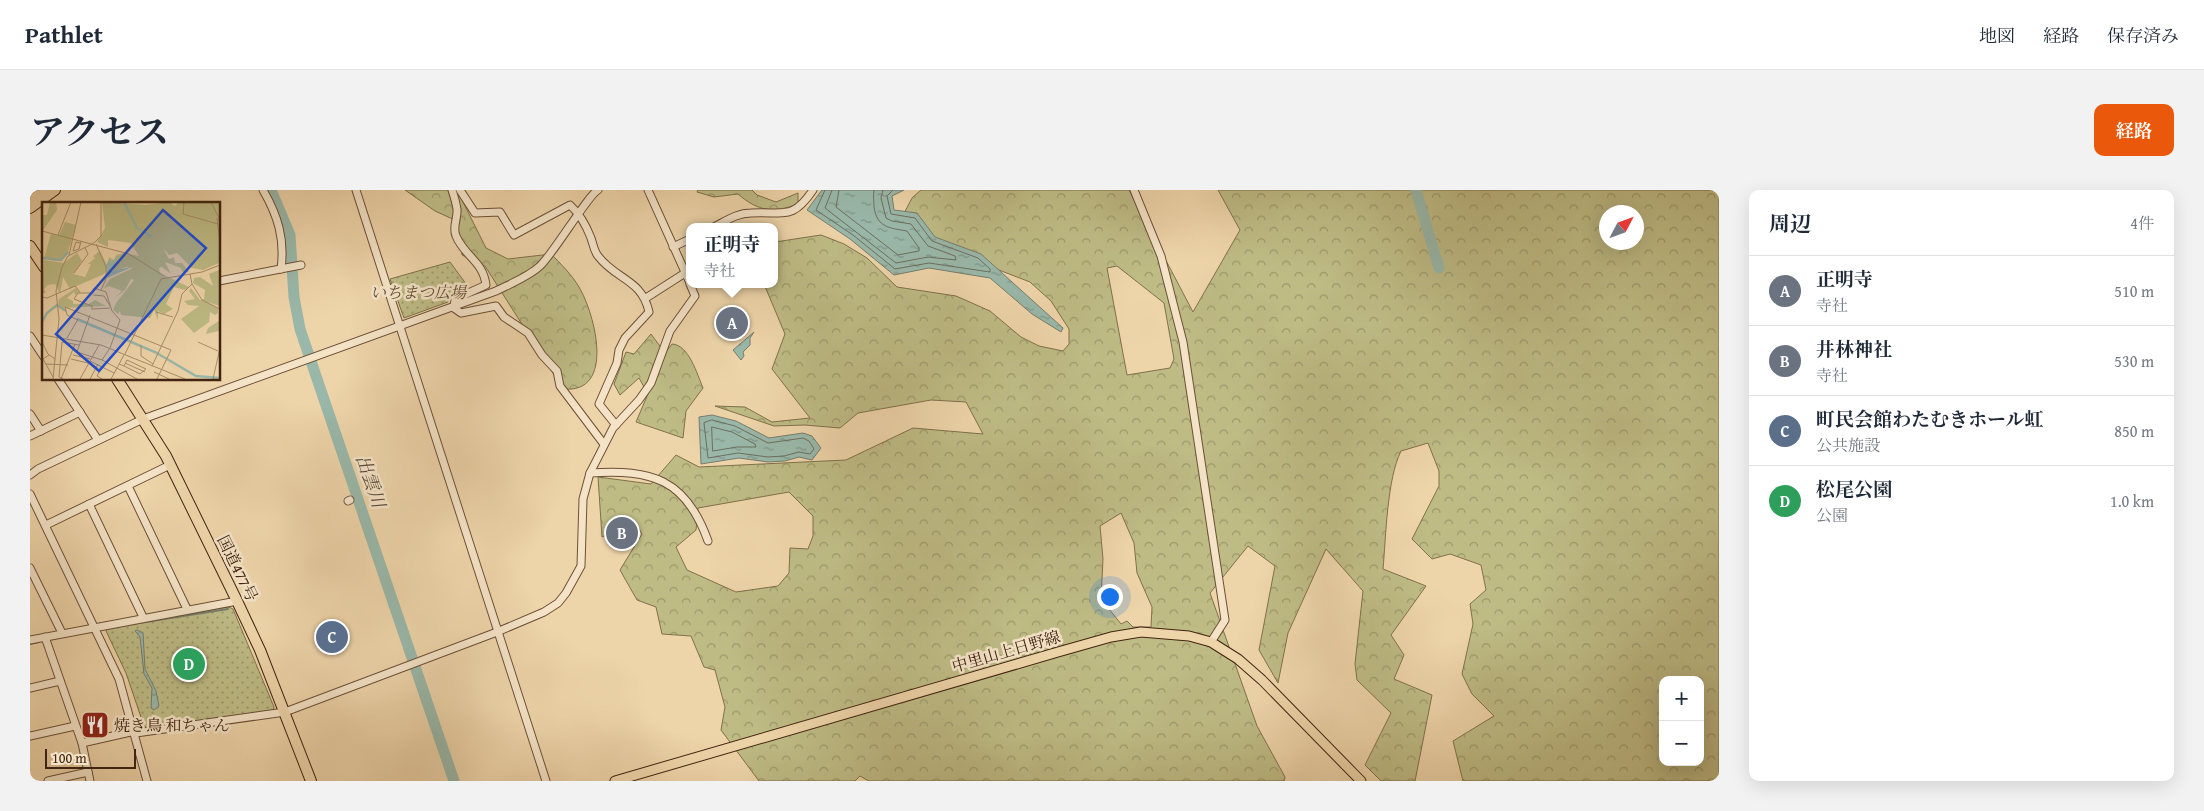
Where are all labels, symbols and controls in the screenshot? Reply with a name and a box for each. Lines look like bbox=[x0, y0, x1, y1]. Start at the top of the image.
text: Pathlet bbox=[25, 17, 103, 52]
text: 地図 bbox=[1979, 22, 2015, 49]
text: 経路 bbox=[2043, 22, 2079, 49]
text: 保存済み bbox=[2107, 22, 2179, 49]
button: 経路 bbox=[2094, 104, 2174, 156]
text: アクセス bbox=[30, 106, 169, 157]
inset map bbox=[42, 202, 220, 380]
north arrow bbox=[1599, 205, 1644, 250]
text: 周辺 bbox=[1769, 208, 1811, 239]
text: 4件 bbox=[2130, 211, 2154, 235]
popup bbox=[686, 223, 778, 288]
text: 正明寺 bbox=[703, 230, 761, 258]
text: 寺社 bbox=[703, 258, 736, 282]
text: 正明寺 bbox=[1816, 265, 1873, 293]
text: A bbox=[1780, 279, 1790, 303]
text: 510 m bbox=[2114, 279, 2154, 303]
park label: いちまつ広場 bbox=[370, 280, 468, 304]
text: 寺社 bbox=[1816, 293, 1848, 317]
pin: A bbox=[716, 304, 748, 342]
text: 井林神社 bbox=[1816, 335, 1892, 363]
text: B bbox=[1780, 349, 1790, 373]
text: 530 m bbox=[2114, 349, 2154, 373]
text: 寺社 bbox=[1816, 363, 1848, 387]
text: 町民会館わたむきホール虹 bbox=[1816, 405, 2044, 433]
text: C bbox=[1780, 419, 1790, 443]
text: 850 m bbox=[2114, 419, 2154, 443]
text: 公共施設 bbox=[1816, 433, 1880, 457]
water label: 出雲川 bbox=[349, 451, 393, 513]
text: 松尾公園 bbox=[1816, 475, 1892, 503]
text: D bbox=[1780, 489, 1790, 513]
text: 1.0 km bbox=[2110, 489, 2154, 513]
text: 公園 bbox=[1816, 503, 1848, 527]
pin: B bbox=[606, 514, 638, 552]
street label: 国道477号 bbox=[212, 531, 264, 605]
your location bbox=[1097, 584, 1123, 610]
pin: C bbox=[316, 618, 348, 656]
street label: 中里山上日野線 bbox=[949, 624, 1063, 678]
pin: D bbox=[173, 645, 205, 683]
map controls bbox=[1659, 676, 1704, 766]
button: + bbox=[1659, 676, 1704, 721]
restaurant icon: 焼き鳥 和ちゃん bbox=[80, 710, 110, 740]
place label: 焼き鳥 和ちゃん bbox=[114, 713, 230, 737]
button: − bbox=[1659, 721, 1704, 766]
scale bar bbox=[45, 746, 136, 769]
text: 100 m bbox=[52, 748, 87, 768]

